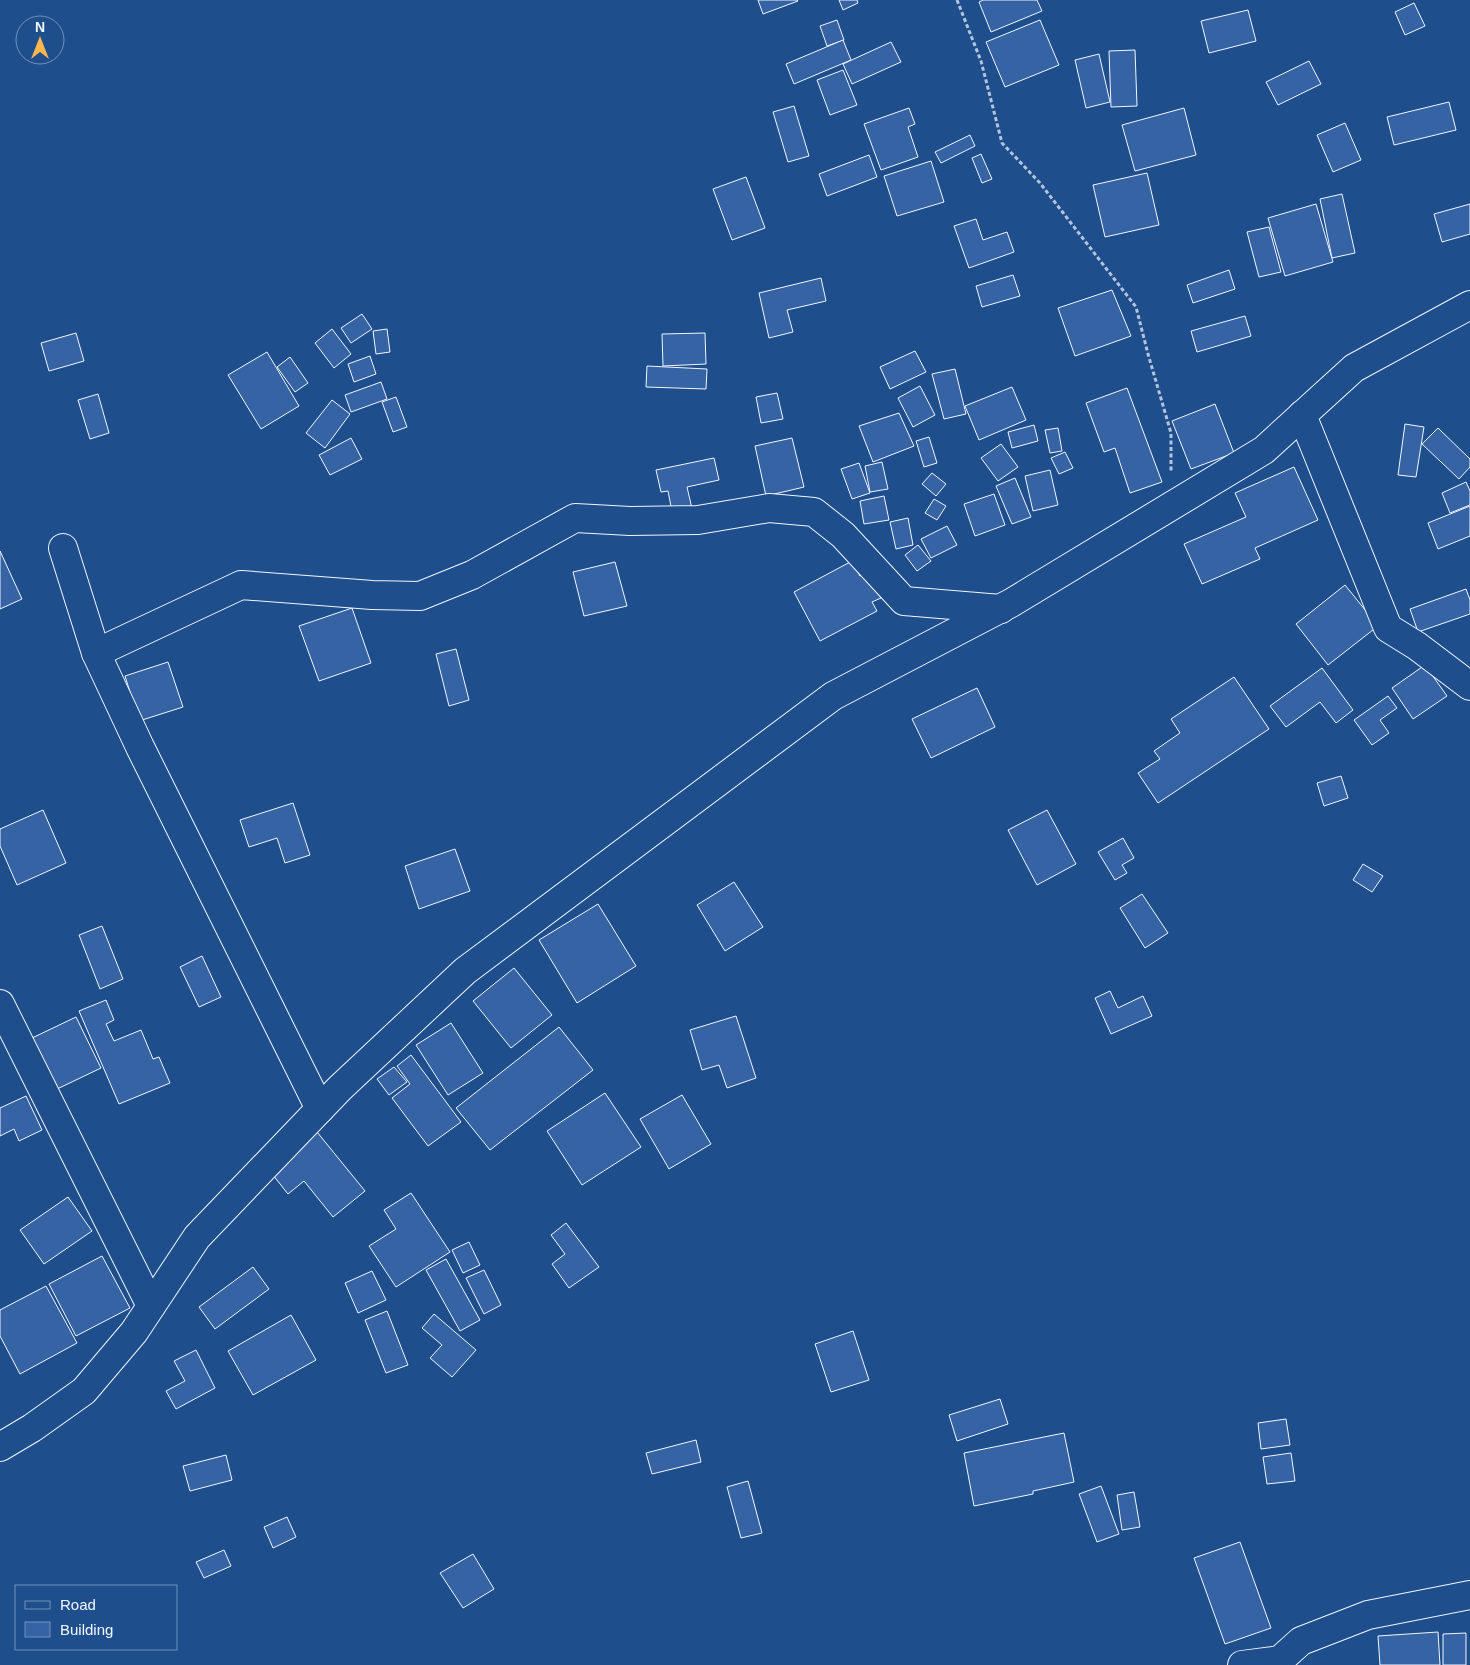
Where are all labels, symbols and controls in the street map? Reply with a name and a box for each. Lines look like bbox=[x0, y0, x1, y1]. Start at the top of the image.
north arrow bbox=[15, 15, 65, 65]
text: N bbox=[35, 19, 45, 35]
legend bbox=[15, 1585, 178, 1650]
text: Road bbox=[60, 1596, 96, 1613]
text: Building bbox=[60, 1621, 113, 1638]

